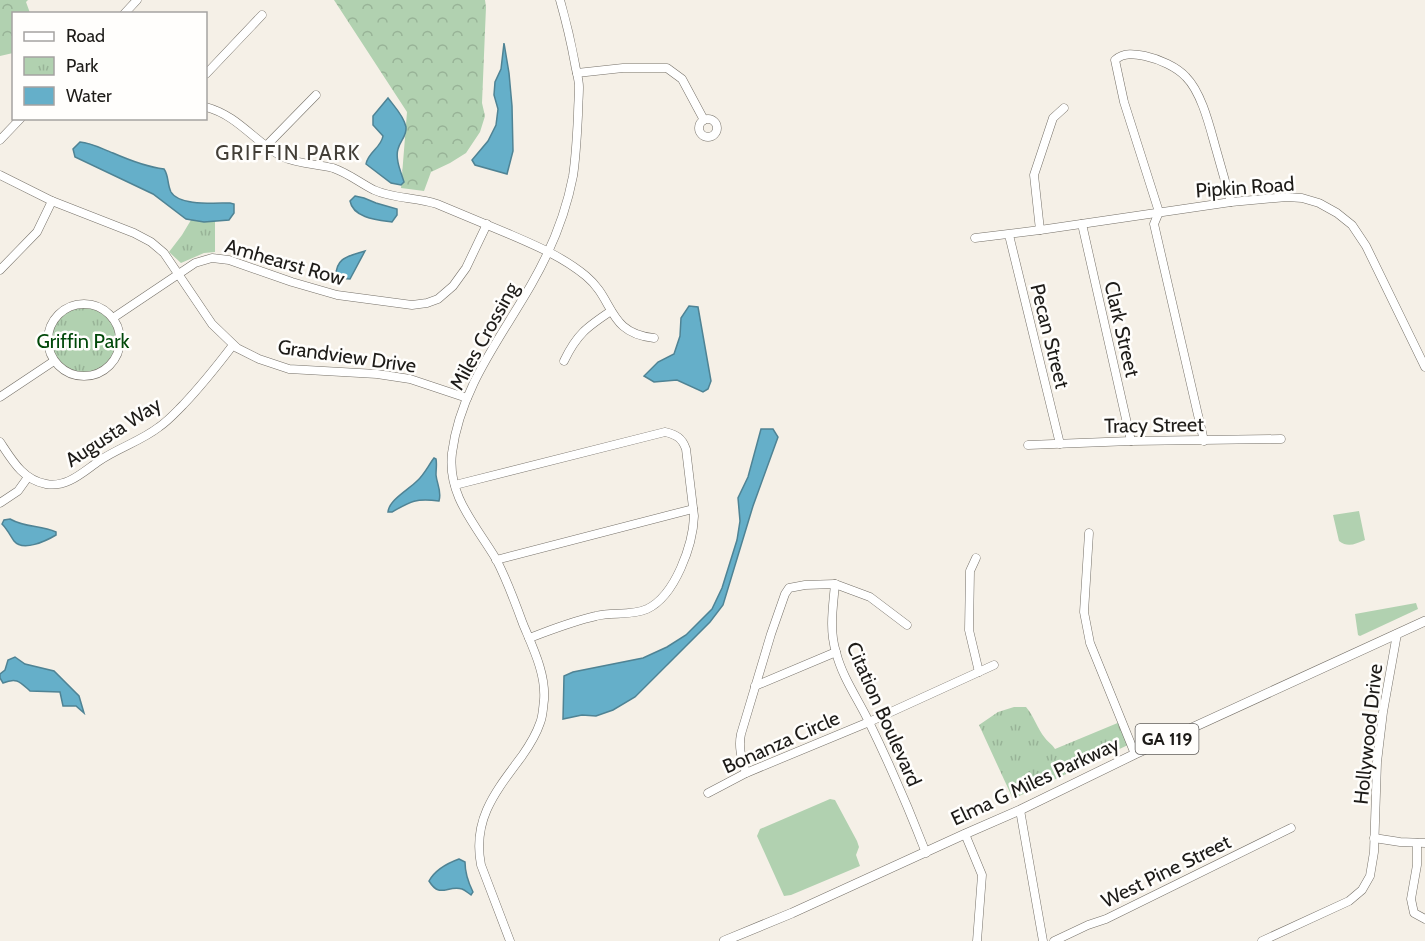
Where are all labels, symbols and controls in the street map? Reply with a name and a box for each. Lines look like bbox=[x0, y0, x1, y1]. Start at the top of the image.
legend bbox=[12, 12, 207, 120]
text: Road bbox=[66, 25, 105, 47]
text: Park bbox=[66, 55, 99, 77]
text: Water bbox=[66, 85, 112, 107]
district label: GRIFFIN PARK bbox=[215, 140, 361, 165]
street label: Pipkin Road bbox=[1195, 172, 1295, 202]
street label: Amhearst Row bbox=[222, 233, 348, 291]
street label: Miles Crossing bbox=[445, 277, 524, 394]
street label: Clark Street bbox=[1099, 279, 1145, 380]
street label: Pecan Street bbox=[1025, 281, 1075, 391]
park label: Griffin Park bbox=[36, 329, 130, 353]
street label: Grandview Drive bbox=[276, 334, 418, 378]
street label: Augusta Way bbox=[61, 392, 165, 472]
street label: Tracy Street bbox=[1104, 412, 1204, 438]
street label: Citation Boulevard bbox=[841, 638, 927, 790]
street label: Hollywood Drive bbox=[1349, 663, 1387, 805]
street label: Bonanza Circle bbox=[719, 705, 843, 779]
road number: GA 119 bbox=[1136, 724, 1198, 754]
street label: Elma G Miles Parkway bbox=[947, 731, 1123, 831]
street label: West Pine Street bbox=[1097, 829, 1235, 913]

